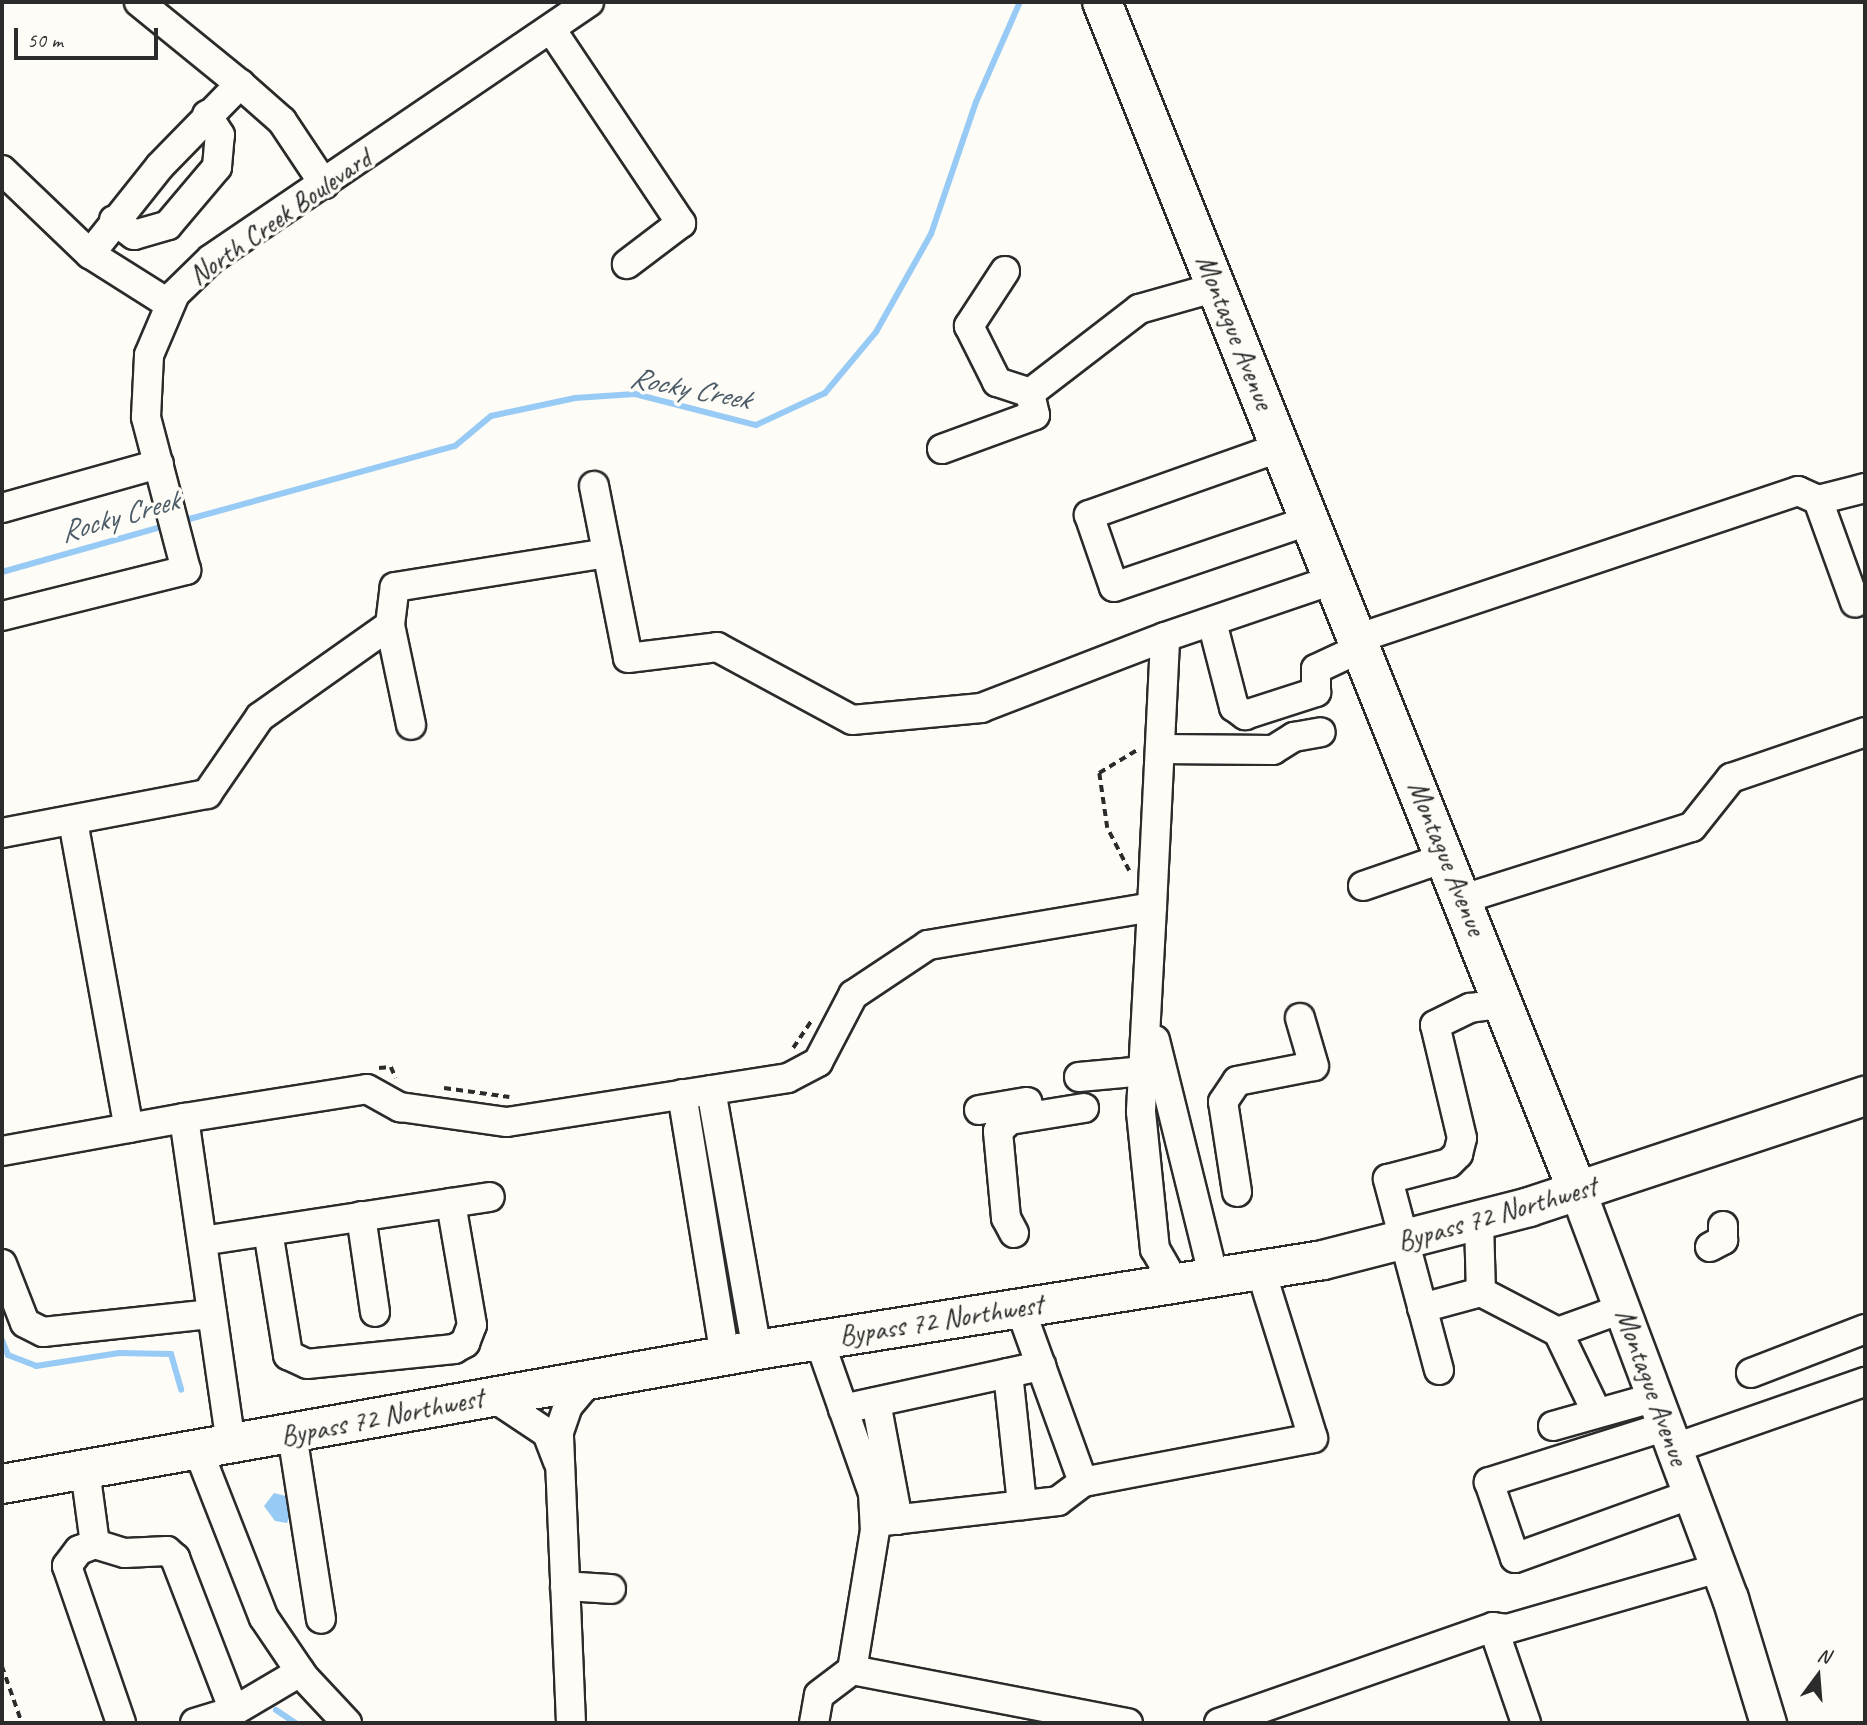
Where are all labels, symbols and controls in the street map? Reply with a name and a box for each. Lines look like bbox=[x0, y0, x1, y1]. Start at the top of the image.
scale bar bbox=[18, 14, 161, 58]
text: 50 m bbox=[27, 27, 63, 53]
street label: North Creek Boulevard bbox=[182, 142, 378, 292]
street label: Montague Avenue bbox=[1189, 250, 1281, 414]
water label: Rocky Creek bbox=[627, 359, 753, 417]
water label: Rocky Creek bbox=[56, 482, 182, 550]
street label: Montague Avenue bbox=[1401, 776, 1493, 940]
street label: Bypass 72 Northwest bbox=[1393, 1169, 1601, 1259]
street label: Bypass 72 Northwest bbox=[837, 1287, 1045, 1353]
street label: Montague Avenue bbox=[1608, 1304, 1696, 1470]
street label: Bypass 72 Northwest bbox=[278, 1381, 486, 1453]
north arrow bbox=[1783, 1641, 1853, 1711]
text: N bbox=[1815, 1643, 1833, 1669]

